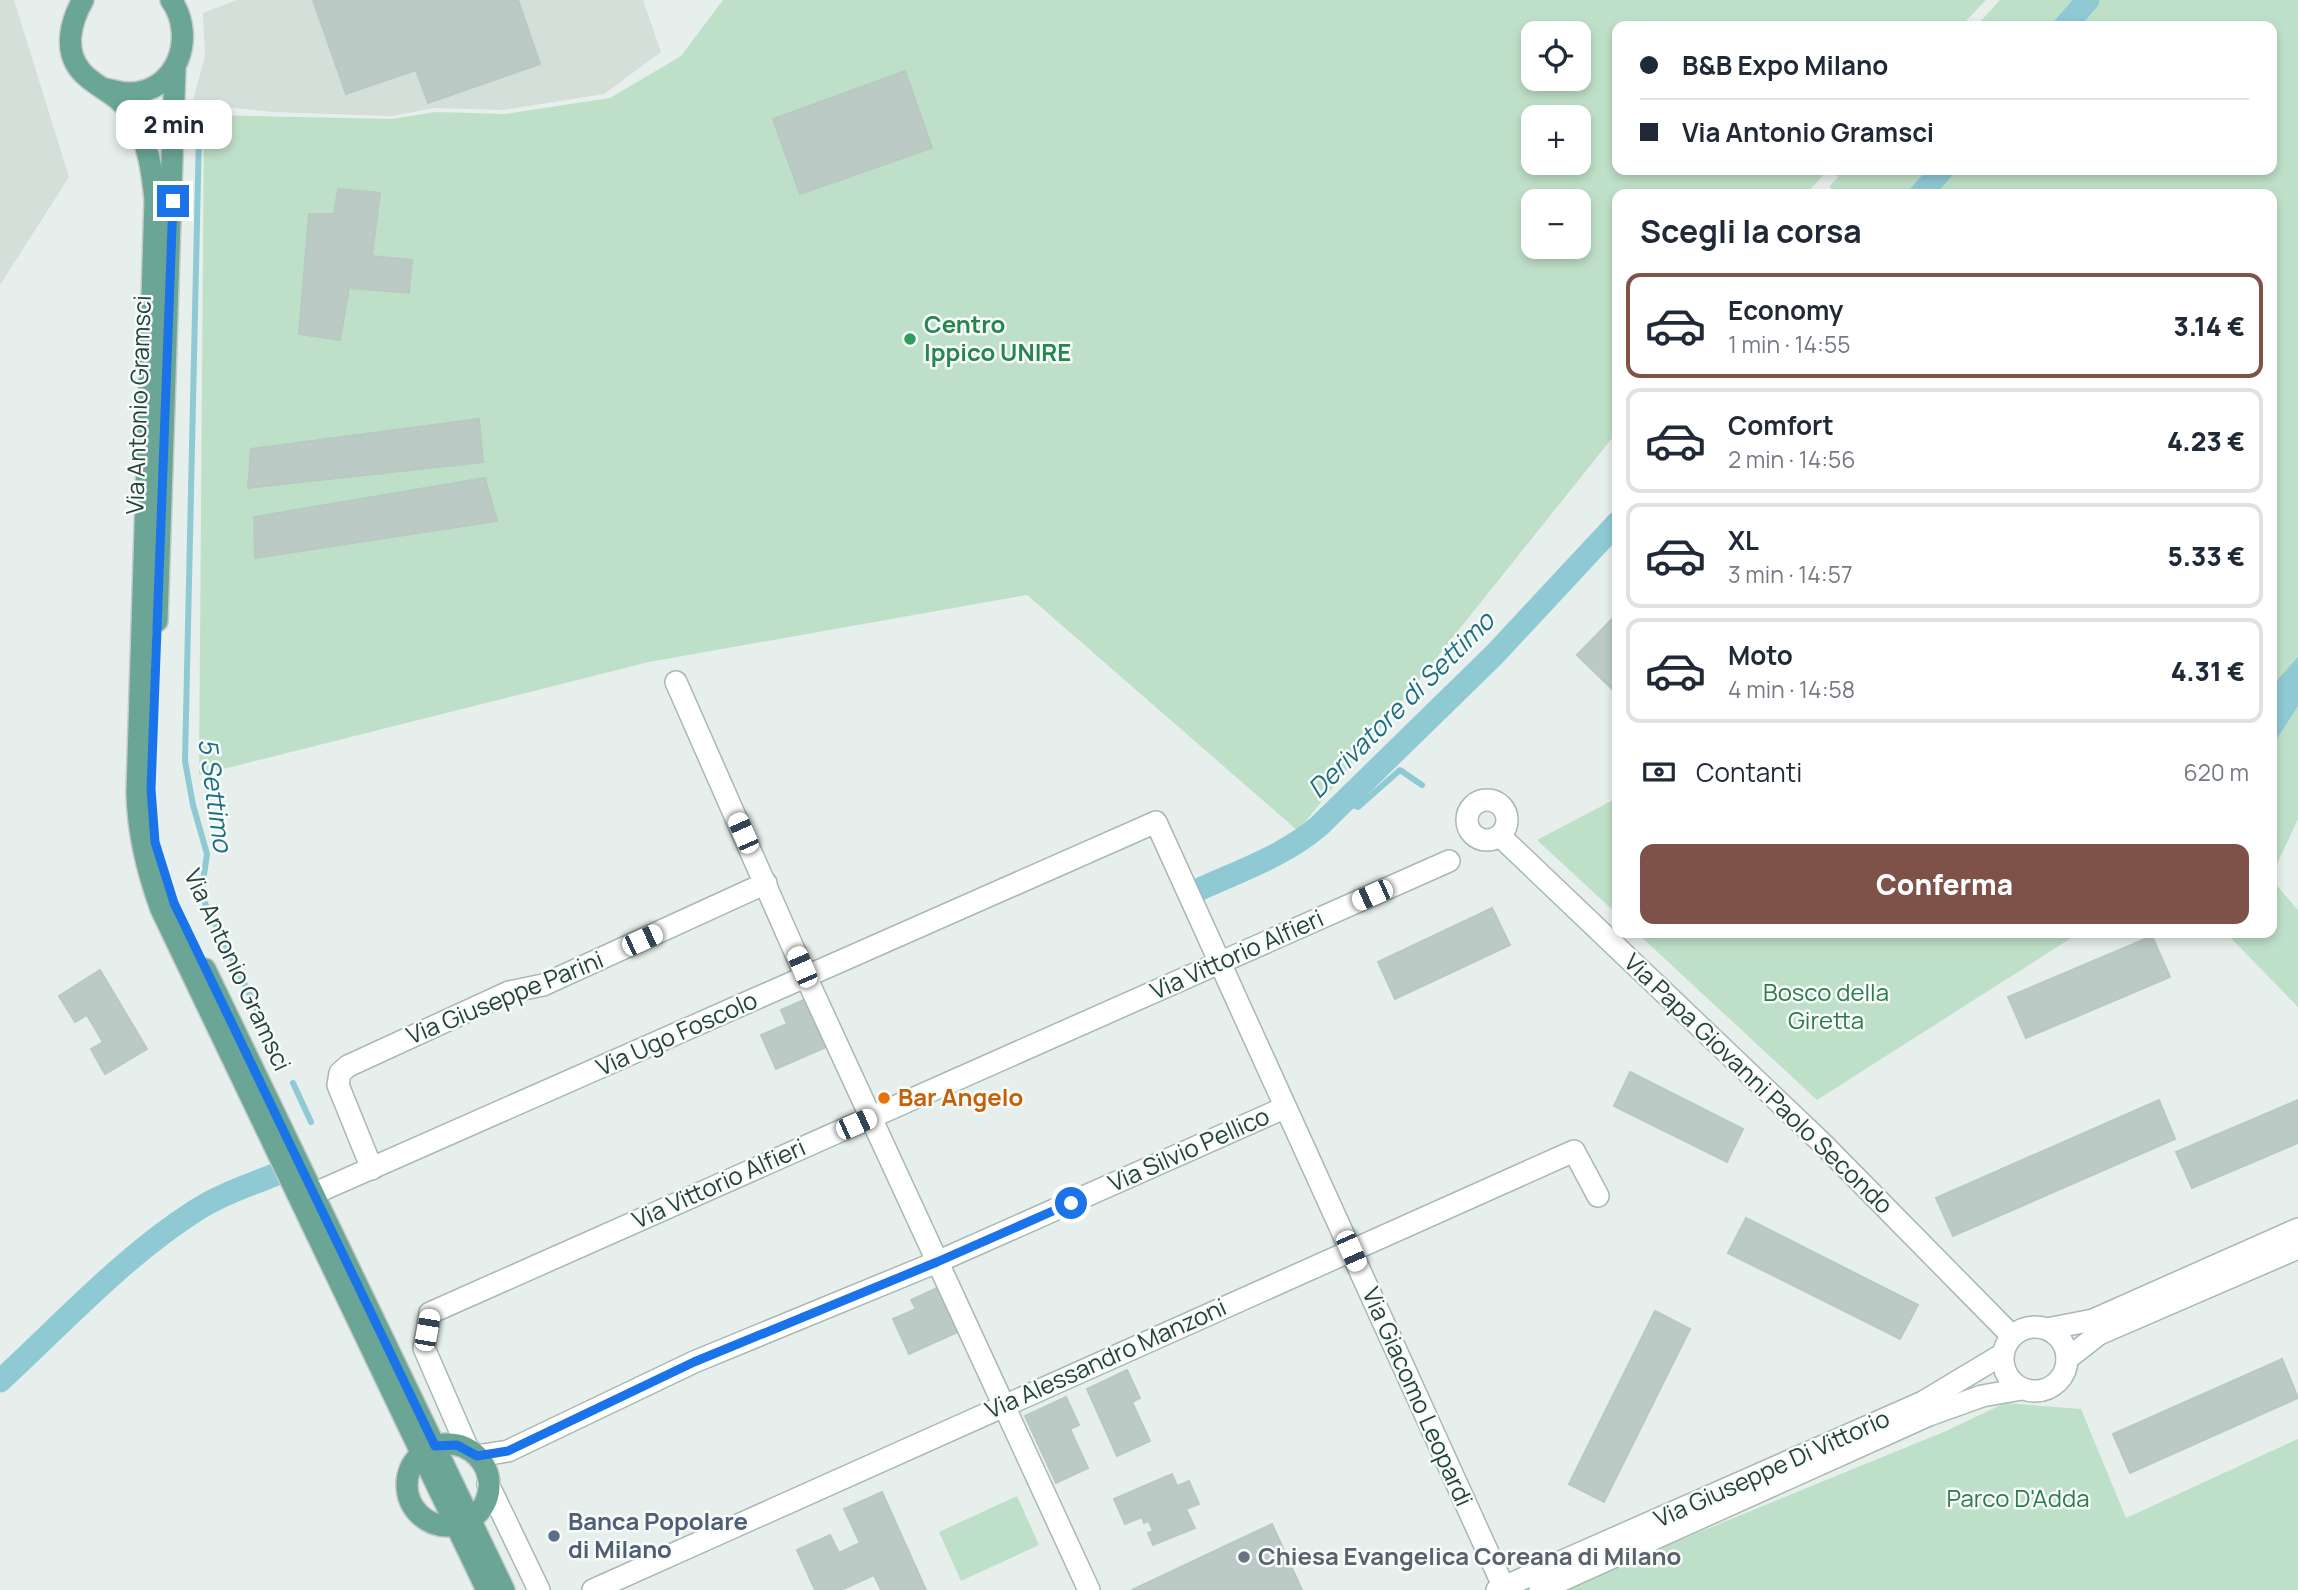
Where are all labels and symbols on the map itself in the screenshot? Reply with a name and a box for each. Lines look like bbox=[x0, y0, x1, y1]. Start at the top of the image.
callout: 2 min bbox=[115, 100, 231, 148]
route end bbox=[157, 185, 189, 217]
street label: Via Antonio Gramsci bbox=[117, 295, 158, 515]
place label: Centro Ippico UNIRE bbox=[924, 307, 1071, 368]
marker: Centro Ippico UNIRE bbox=[902, 331, 918, 347]
water label: Derivatore di Settimo bbox=[1299, 602, 1503, 806]
water label: 5 Settimo bbox=[190, 736, 242, 855]
car bbox=[725, 810, 762, 856]
street label: Via Antonio Gramsci bbox=[177, 863, 300, 1076]
car bbox=[1349, 877, 1396, 913]
street label: Via Vittorio Alfieri bbox=[1145, 901, 1328, 1007]
car bbox=[619, 922, 666, 958]
street label: Via Giuseppe Parini bbox=[401, 942, 608, 1051]
car bbox=[785, 944, 820, 990]
street label: Via Papa Giovanni Paolo Secondo bbox=[1617, 945, 1901, 1220]
park label: Bosco della Giretta bbox=[1763, 975, 1889, 1036]
street label: Via Ugo Foscolo bbox=[591, 982, 762, 1083]
place label: Bar Angelo bbox=[898, 1080, 1023, 1113]
marker: Bar Angelo bbox=[876, 1090, 892, 1106]
street label: Via Silvio Pellico bbox=[1103, 1098, 1274, 1199]
car bbox=[833, 1106, 880, 1142]
street label: Via Vittorio Alfieri bbox=[627, 1130, 810, 1236]
route start bbox=[1055, 1187, 1087, 1219]
car bbox=[1333, 1228, 1370, 1274]
street label: Via Giacomo Leopardi bbox=[1355, 1282, 1481, 1511]
street label: Via Alessandro Manzoni bbox=[980, 1290, 1231, 1426]
car bbox=[414, 1307, 441, 1353]
street label: Via Giuseppe Di Vittorio bbox=[1648, 1401, 1894, 1534]
park label: Parco D'Adda bbox=[1947, 1481, 2089, 1514]
place label: Banca Popolare di Milano bbox=[568, 1504, 748, 1565]
marker: Banca Popolare di Milano bbox=[546, 1528, 562, 1544]
place label: Chiesa Evangelica Coreana di Milano bbox=[1258, 1539, 1681, 1572]
marker: Chiesa Evangelica Coreana di Milano bbox=[1236, 1549, 1252, 1565]

